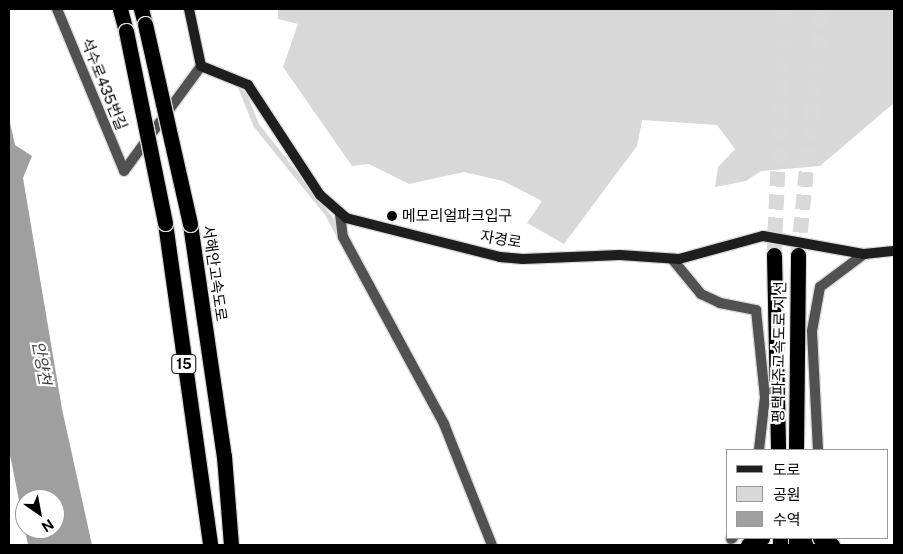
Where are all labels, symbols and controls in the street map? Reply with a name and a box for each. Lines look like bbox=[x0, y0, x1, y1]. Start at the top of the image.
street label: 석수로435번길 bbox=[77, 35, 131, 133]
place label: 메모리얼파크입구 bbox=[402, 207, 512, 225]
marker: 메모리얼파크입구 bbox=[386, 210, 398, 222]
street label: 서해안고속도로 bbox=[199, 224, 231, 322]
street label: 자경로 bbox=[479, 227, 523, 251]
street label: 평택파주고속도로 지선 bbox=[769, 281, 789, 423]
water label: 안양천 bbox=[28, 340, 54, 386]
road number: 15 bbox=[170, 352, 198, 376]
legend bbox=[726, 449, 888, 539]
text: 도로 bbox=[773, 461, 801, 478]
text: 공원 bbox=[773, 486, 801, 503]
north arrow bbox=[15, 489, 65, 539]
text: 수역 bbox=[773, 511, 801, 528]
text: N bbox=[39, 516, 57, 535]

